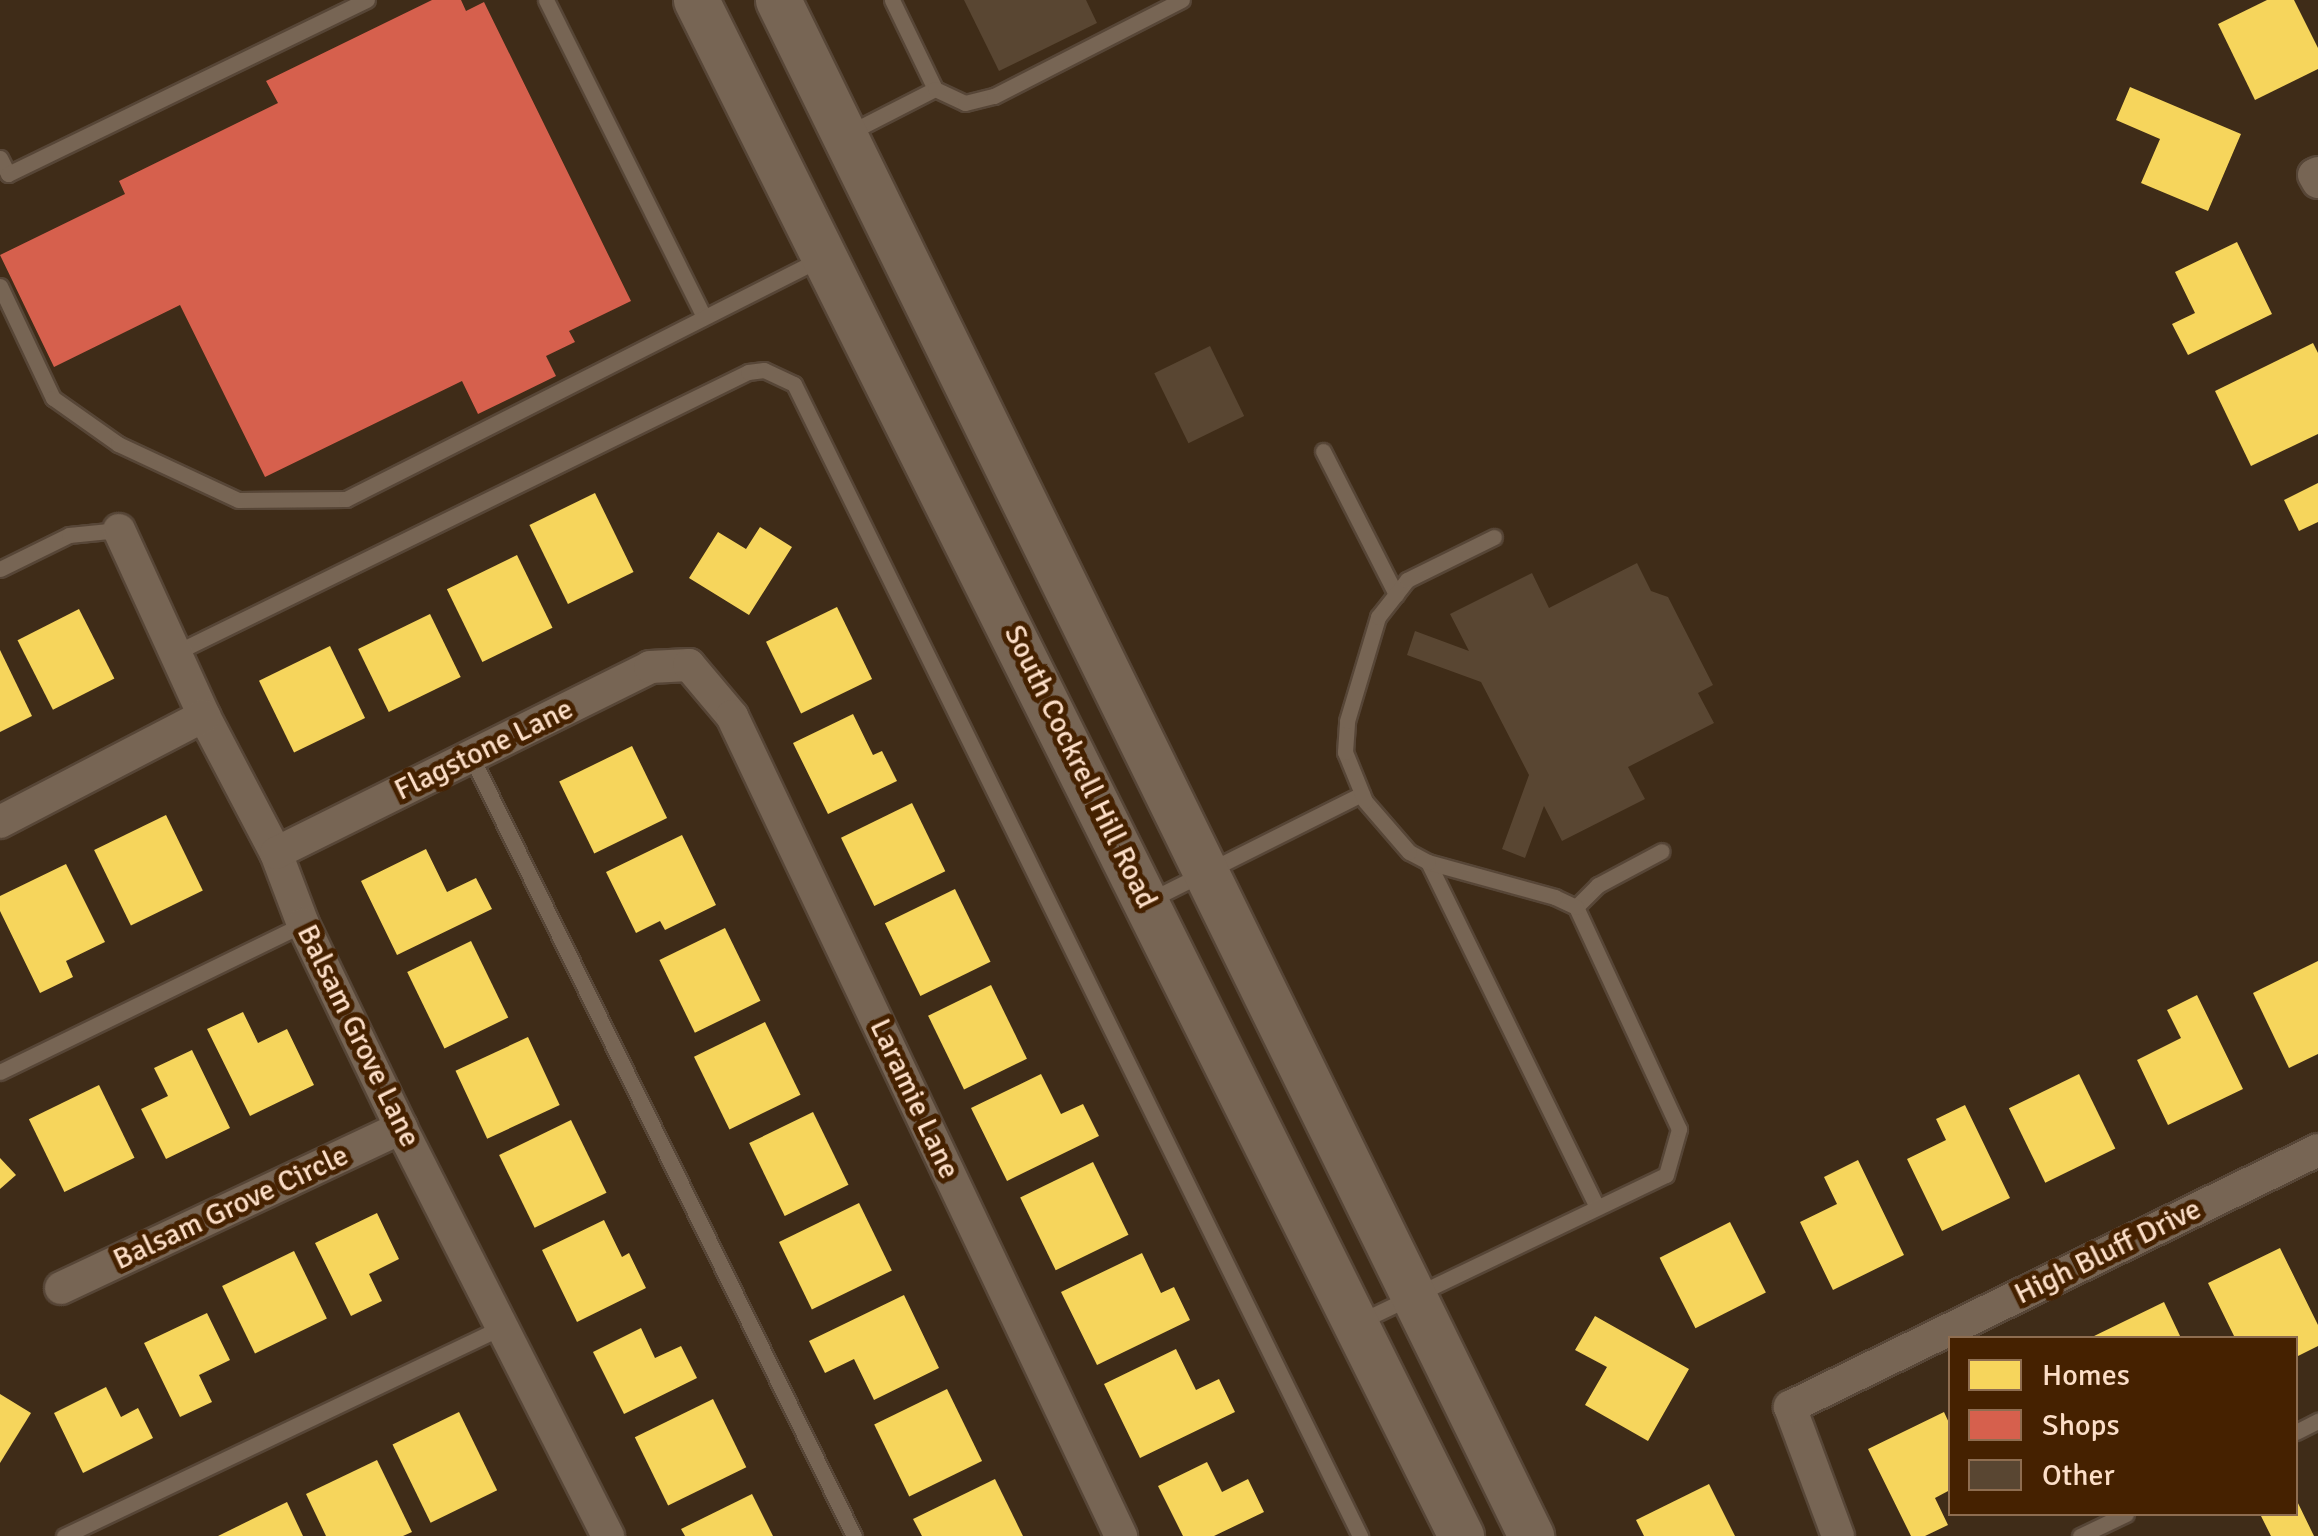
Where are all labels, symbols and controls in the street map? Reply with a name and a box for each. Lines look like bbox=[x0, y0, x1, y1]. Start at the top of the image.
street label: South Cockrell Hill Road bbox=[996, 620, 1164, 914]
street label: Flagstone Lane bbox=[389, 691, 579, 809]
street label: Balsam Grove Lane bbox=[289, 919, 427, 1153]
street label: Laramie Lane bbox=[861, 1013, 967, 1185]
street label: Balsam Grove Circle bbox=[108, 1138, 354, 1278]
street label: High Bluff Drive bbox=[2009, 1191, 2207, 1313]
legend bbox=[1948, 1336, 2298, 1516]
text: Homes bbox=[2042, 1357, 2130, 1394]
text: Shops bbox=[2042, 1407, 2120, 1444]
text: Other bbox=[2042, 1457, 2115, 1494]

